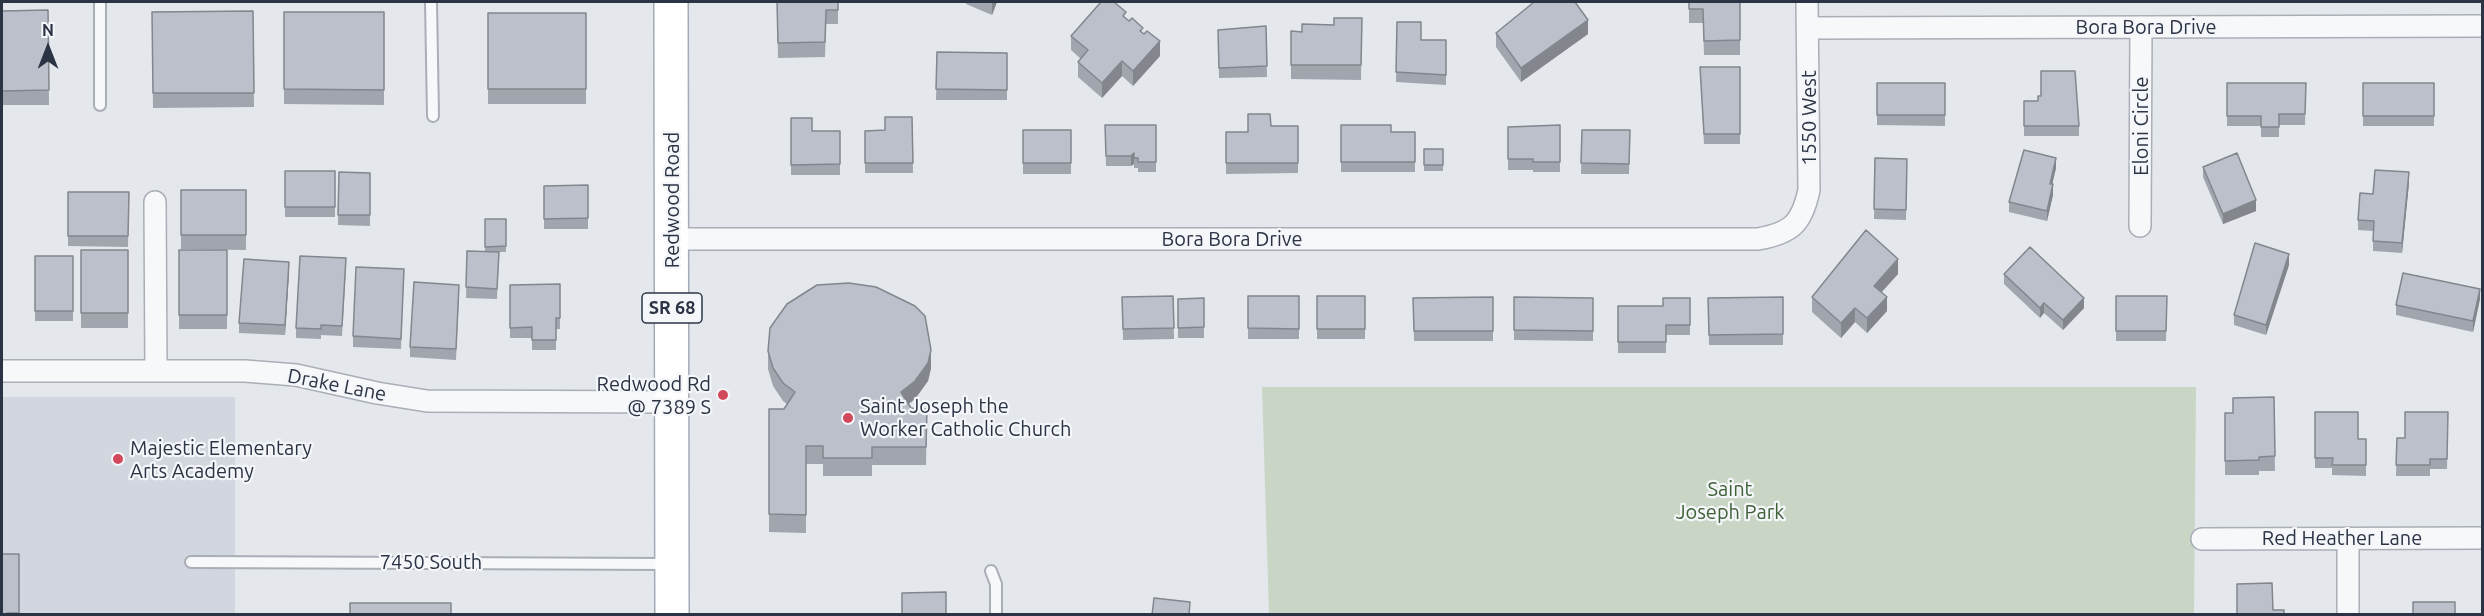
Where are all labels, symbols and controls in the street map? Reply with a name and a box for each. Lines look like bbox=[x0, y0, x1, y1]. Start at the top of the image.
street label: Bora Bora Drive bbox=[2076, 15, 2216, 39]
north arrow bbox=[18, 18, 78, 78]
text: N bbox=[42, 21, 54, 39]
street label: 1550 West bbox=[1797, 70, 1821, 166]
street label: Eloni Circle bbox=[2129, 76, 2153, 176]
street label: Redwood Road bbox=[660, 132, 684, 268]
street label: Bora Bora Drive bbox=[1162, 227, 1302, 251]
road number: SR 68 bbox=[642, 293, 702, 323]
street label: Drake Lane bbox=[285, 364, 389, 406]
place label: Redwood Rd @ 7389 S bbox=[597, 372, 711, 419]
marker: Redwood Rd @ 7389 S bbox=[716, 388, 730, 402]
place label: Saint Joseph the Worker Catholic Church bbox=[860, 394, 1071, 441]
marker: Saint Joseph the Worker Catholic Church bbox=[841, 411, 855, 425]
place label: Majestic Elementary Arts Academy bbox=[130, 436, 312, 483]
marker: Majestic Elementary Arts Academy bbox=[111, 452, 125, 466]
park label: Saint Joseph Park bbox=[1676, 477, 1784, 524]
street label: Red Heather Lane bbox=[2262, 526, 2422, 550]
street label: 7450 South bbox=[380, 550, 482, 574]

